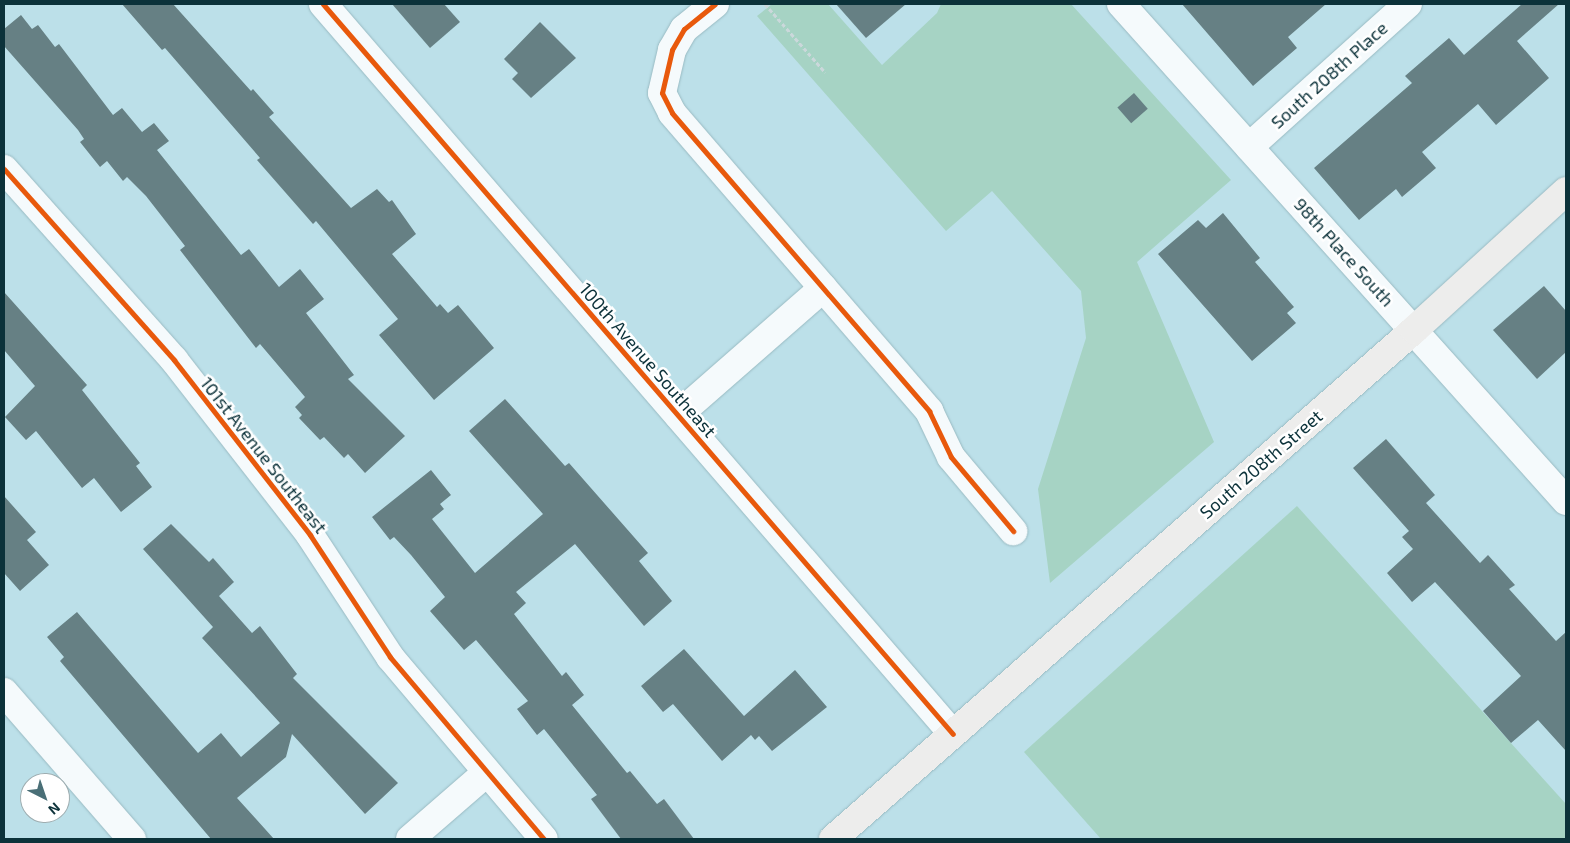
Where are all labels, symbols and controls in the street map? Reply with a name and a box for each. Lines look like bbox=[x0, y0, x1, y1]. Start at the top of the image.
street label: South 208th Place bbox=[1266, 17, 1392, 133]
street label: 98th Place South bbox=[1290, 193, 1398, 311]
street label: 100th Avenue Southeast bbox=[575, 278, 721, 442]
street label: 101st Avenue Southeast bbox=[196, 372, 332, 538]
street label: South 208th Street bbox=[1195, 405, 1327, 523]
north arrow bbox=[20, 773, 70, 823]
text: N bbox=[45, 799, 64, 819]

